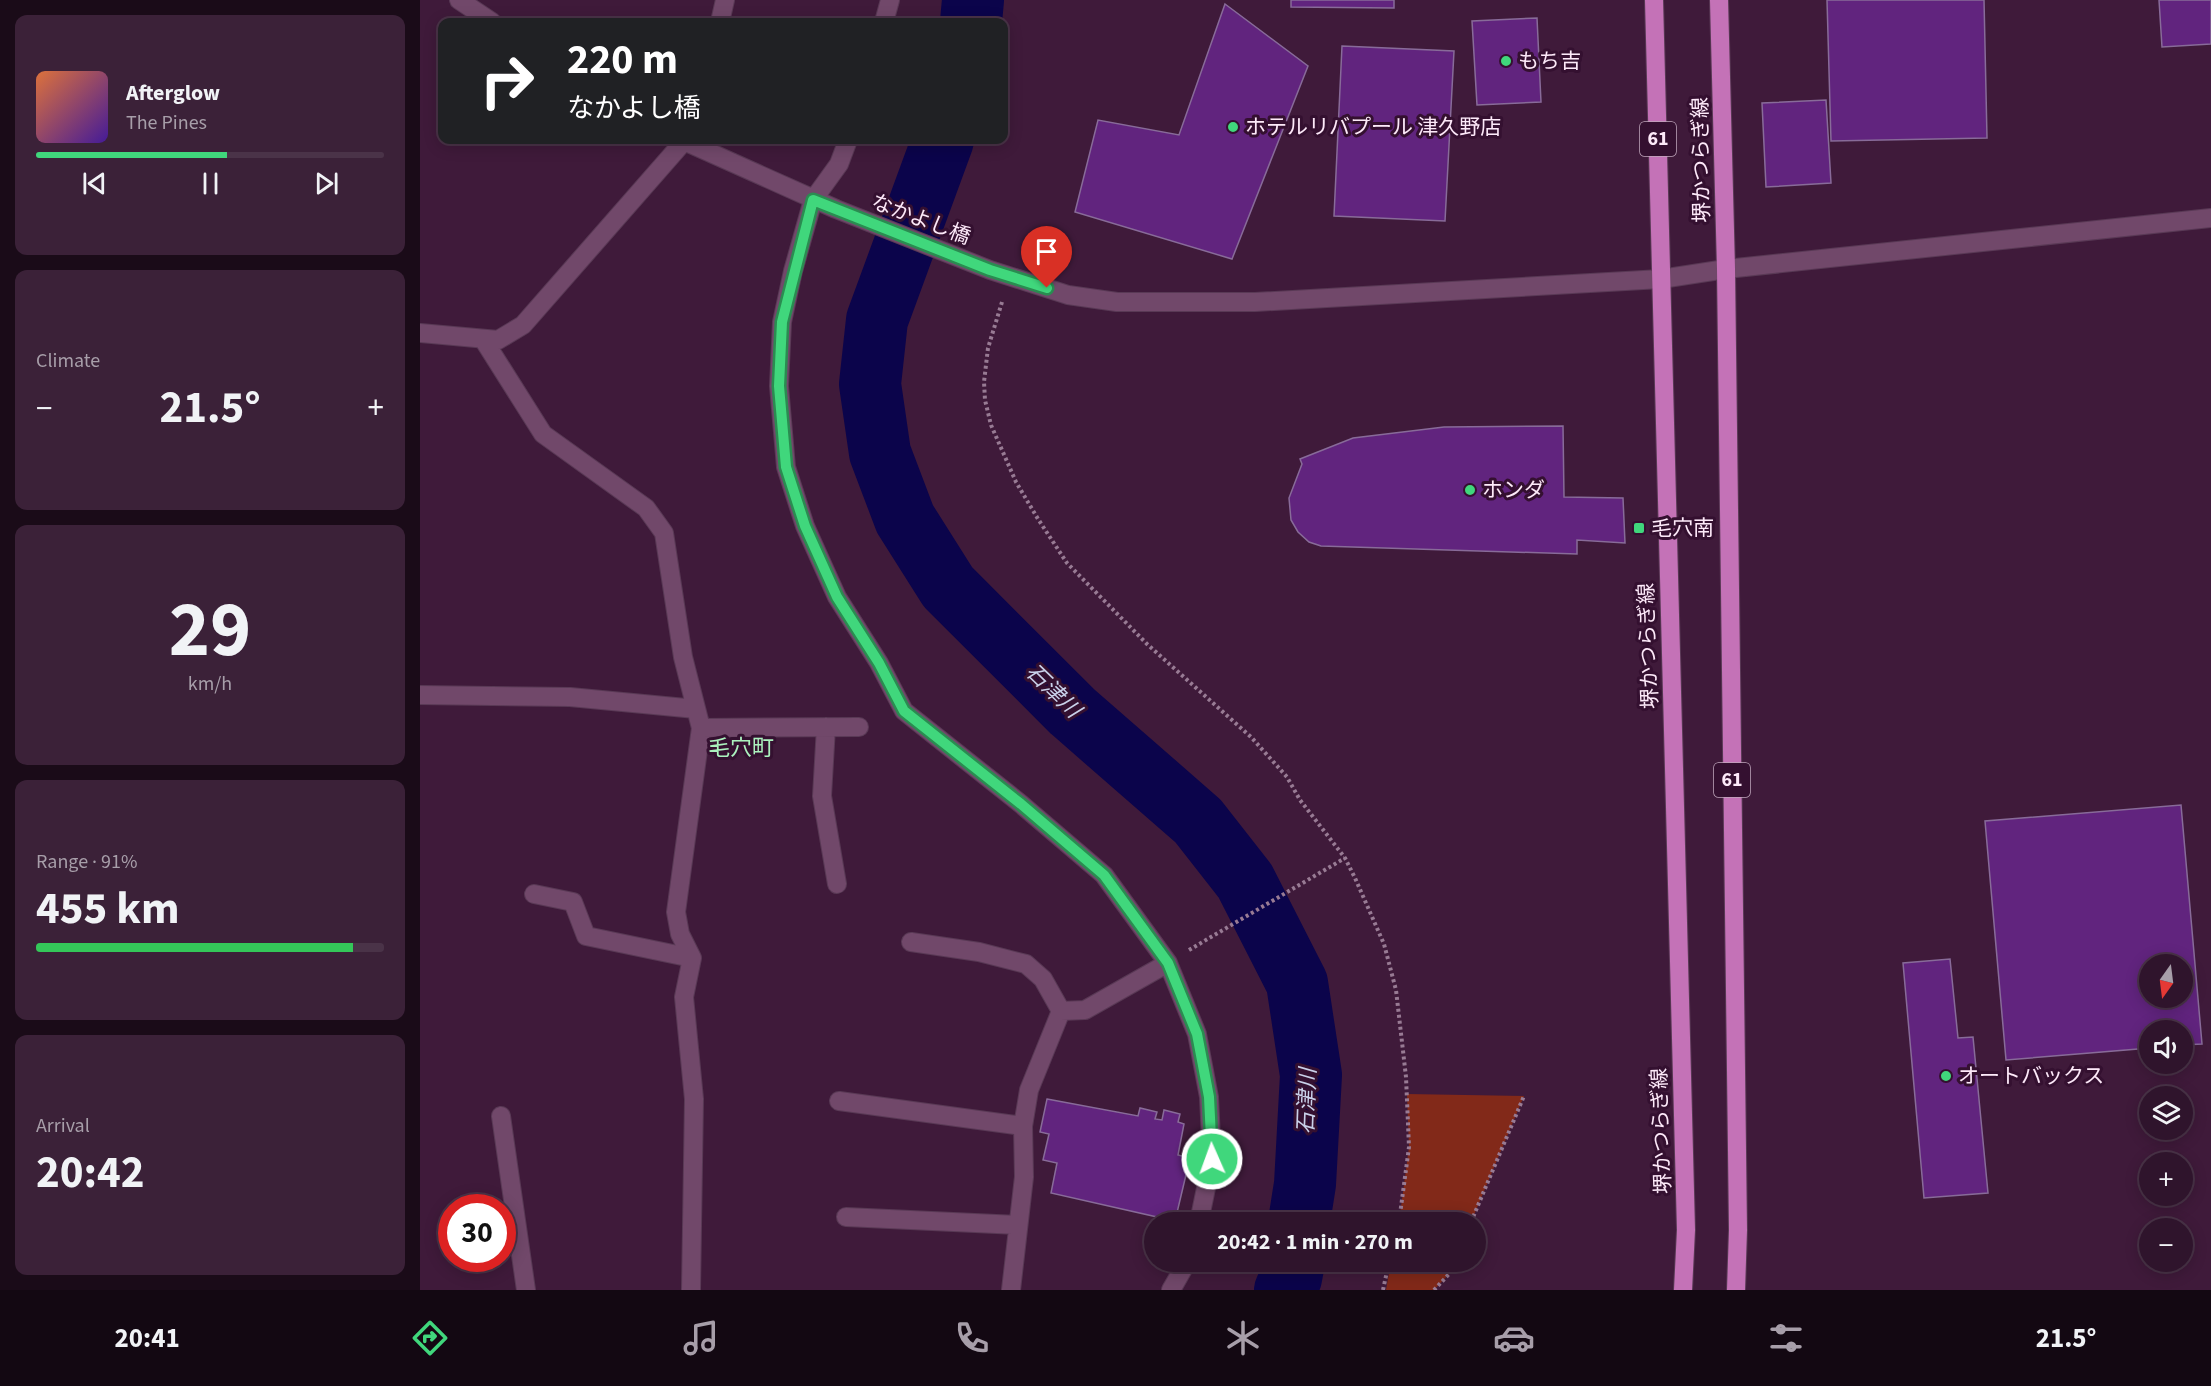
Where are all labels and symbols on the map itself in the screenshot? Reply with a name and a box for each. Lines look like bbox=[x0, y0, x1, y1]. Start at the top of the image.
place label: もち吉 bbox=[1518, 46, 1581, 76]
marker: もち吉 bbox=[1499, 54, 1513, 68]
street label: 堺かつらぎ線 bbox=[1685, 97, 1717, 223]
place label: ホテルリバプール 津久野店 bbox=[1245, 112, 1501, 142]
marker: ホテルリバプール 津久野店 bbox=[1226, 120, 1240, 134]
road number: 61 bbox=[1640, 122, 1676, 156]
street label: なかよし橋 bbox=[867, 186, 975, 252]
pin bbox=[1021, 226, 1072, 288]
place label: ホンダ bbox=[1482, 475, 1545, 505]
marker: ホンダ bbox=[1463, 483, 1477, 497]
place label: 毛穴南 bbox=[1651, 513, 1714, 543]
marker: 毛穴南 bbox=[1632, 521, 1646, 535]
street label: 堺かつらぎ線 bbox=[1631, 583, 1665, 709]
water label: 石津川 bbox=[1018, 657, 1089, 727]
district label: 毛穴町 bbox=[708, 732, 774, 764]
road number: 61 bbox=[1714, 763, 1750, 797]
north arrow bbox=[2139, 954, 2193, 1008]
place label: オートバックス bbox=[1958, 1061, 2104, 1091]
water label: 石津川 bbox=[1290, 1065, 1324, 1135]
street label: 堺かつらぎ線 bbox=[1644, 1068, 1678, 1194]
marker: オートバックス bbox=[1939, 1069, 1953, 1083]
position arrow bbox=[1180, 1127, 1244, 1191]
speed limit sign: 30 bbox=[438, 1194, 516, 1272]

